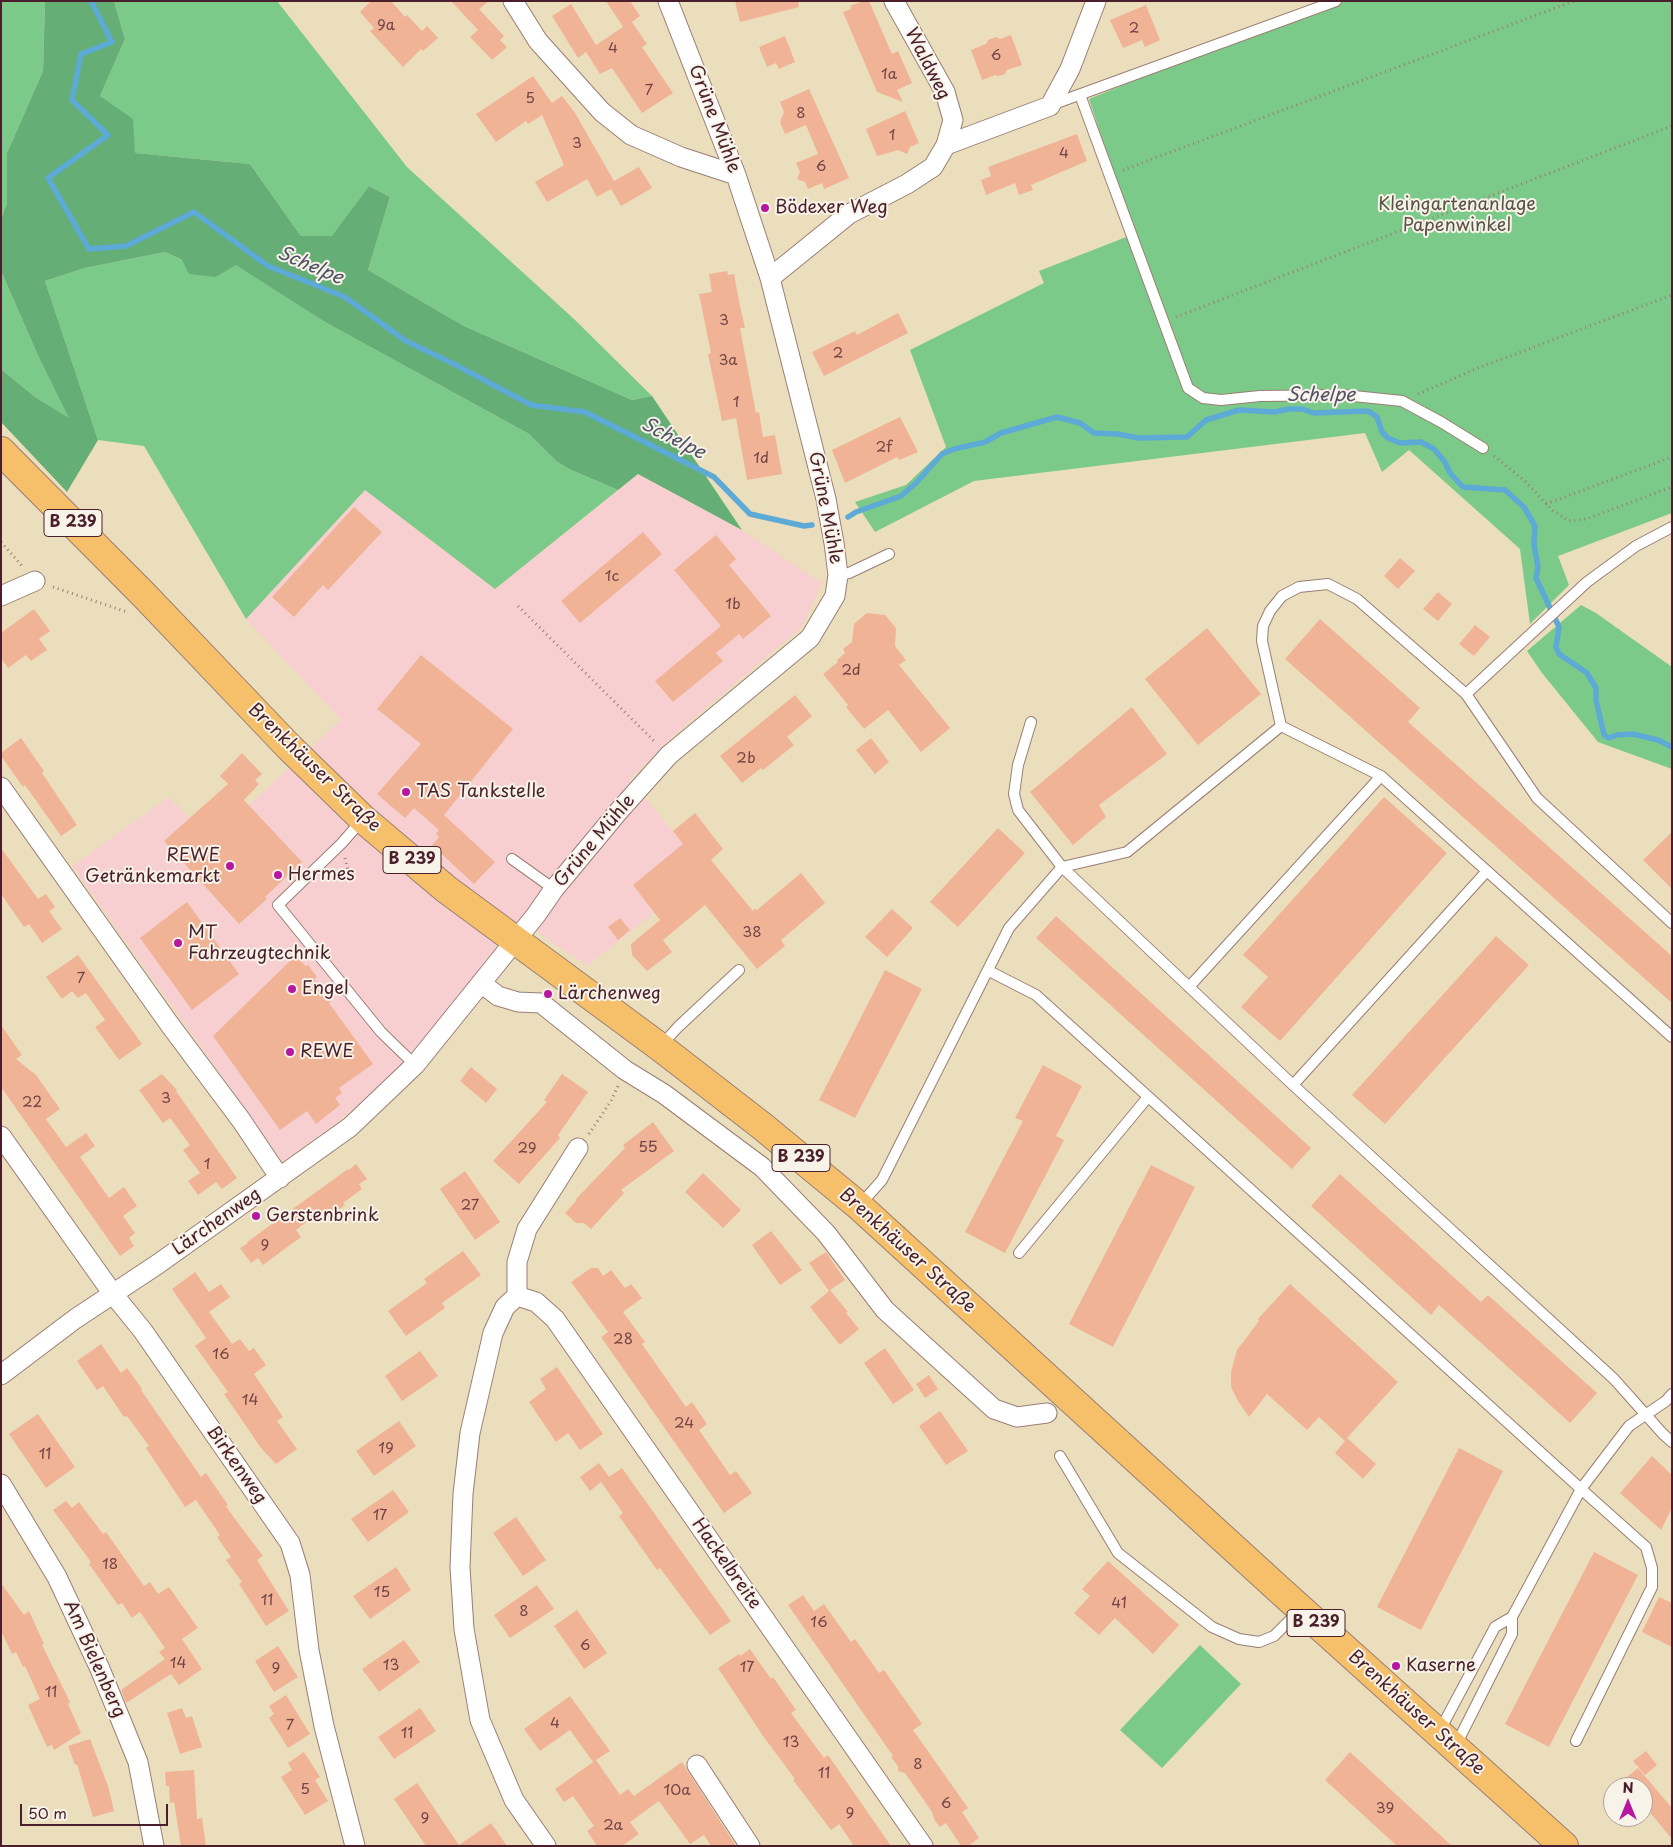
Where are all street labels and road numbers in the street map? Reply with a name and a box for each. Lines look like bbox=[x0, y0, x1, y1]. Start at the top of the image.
street label: Waldweg bbox=[900, 24, 954, 104]
street label: Grüne Mühle bbox=[683, 62, 745, 176]
street label: Grüne Mühle bbox=[804, 450, 846, 566]
road number: B 239 bbox=[44, 509, 102, 536]
street label: Brenkhäuser Straße bbox=[243, 699, 385, 837]
street label: Grüne Mühle bbox=[550, 790, 640, 892]
road number: B 239 bbox=[383, 846, 441, 874]
road number: B 239 bbox=[772, 1144, 830, 1172]
street label: Lärchenweg bbox=[169, 1184, 265, 1260]
street label: Brenkhäuser Straße bbox=[834, 1184, 980, 1318]
street label: Birkenweg bbox=[201, 1422, 271, 1508]
street label: Hackelbreite bbox=[687, 1514, 765, 1614]
street label: Am Bielenberg bbox=[58, 1597, 130, 1721]
road number: B 239 bbox=[1287, 1610, 1345, 1636]
street label: Brenkhäuser Straße bbox=[1343, 1646, 1489, 1780]

